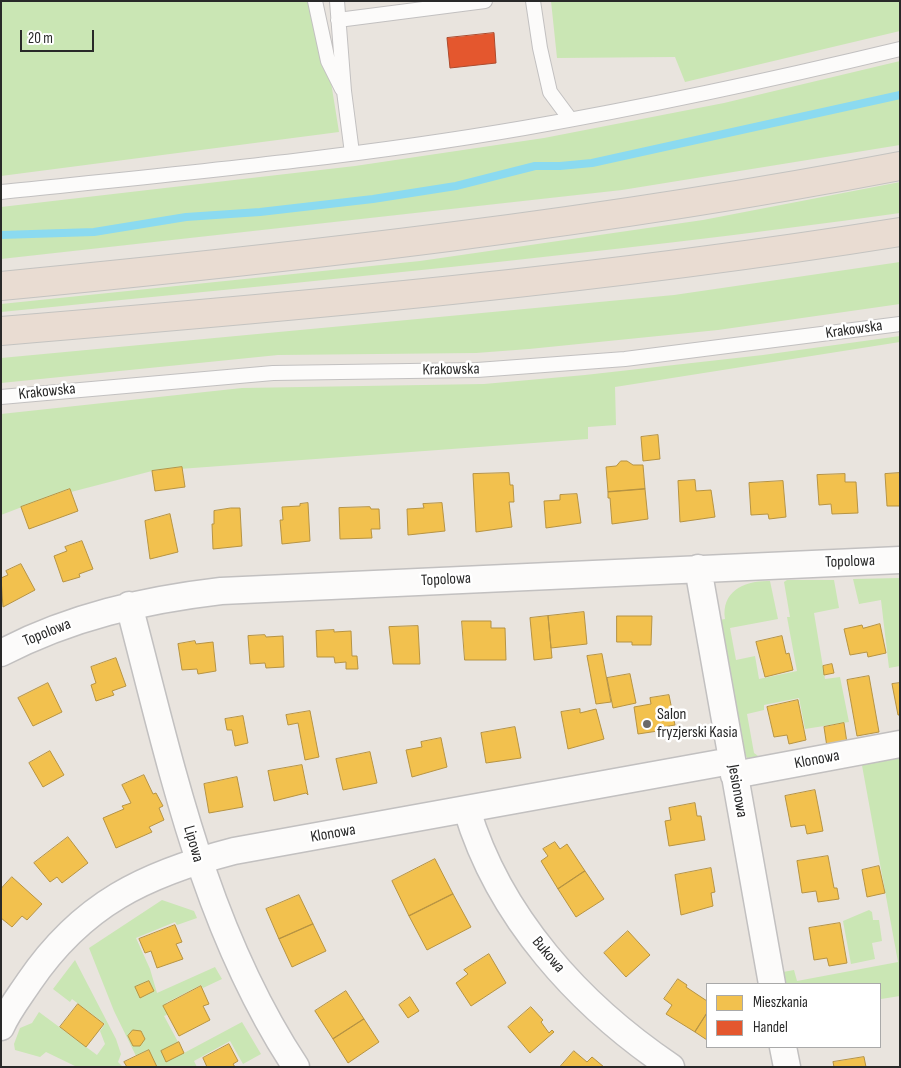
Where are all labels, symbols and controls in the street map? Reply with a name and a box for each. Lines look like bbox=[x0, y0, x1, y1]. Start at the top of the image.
scale bar bbox=[22, 20, 96, 52]
text: 20 m bbox=[28, 29, 53, 48]
street label: Krakowska bbox=[824, 317, 884, 343]
street label: Krakowska bbox=[422, 360, 480, 380]
street label: Krakowska bbox=[18, 379, 76, 405]
street label: Topolowa bbox=[825, 552, 875, 572]
street label: Topolowa bbox=[421, 569, 471, 591]
street label: Topolowa bbox=[20, 615, 74, 651]
place label: Salon fryzjerski Kasia bbox=[657, 705, 738, 743]
marker: Salon fryzjerski Kasia bbox=[641, 718, 653, 730]
street label: Klonowa bbox=[793, 746, 841, 774]
street label: Jesionowa bbox=[723, 763, 751, 819]
street label: Klonowa bbox=[309, 821, 357, 847]
street label: Lipowa bbox=[179, 824, 207, 864]
street label: Bukowa bbox=[527, 933, 569, 977]
legend bbox=[706, 983, 881, 1048]
text: Mieszkania bbox=[753, 993, 808, 1012]
text: Handel bbox=[753, 1018, 788, 1037]

